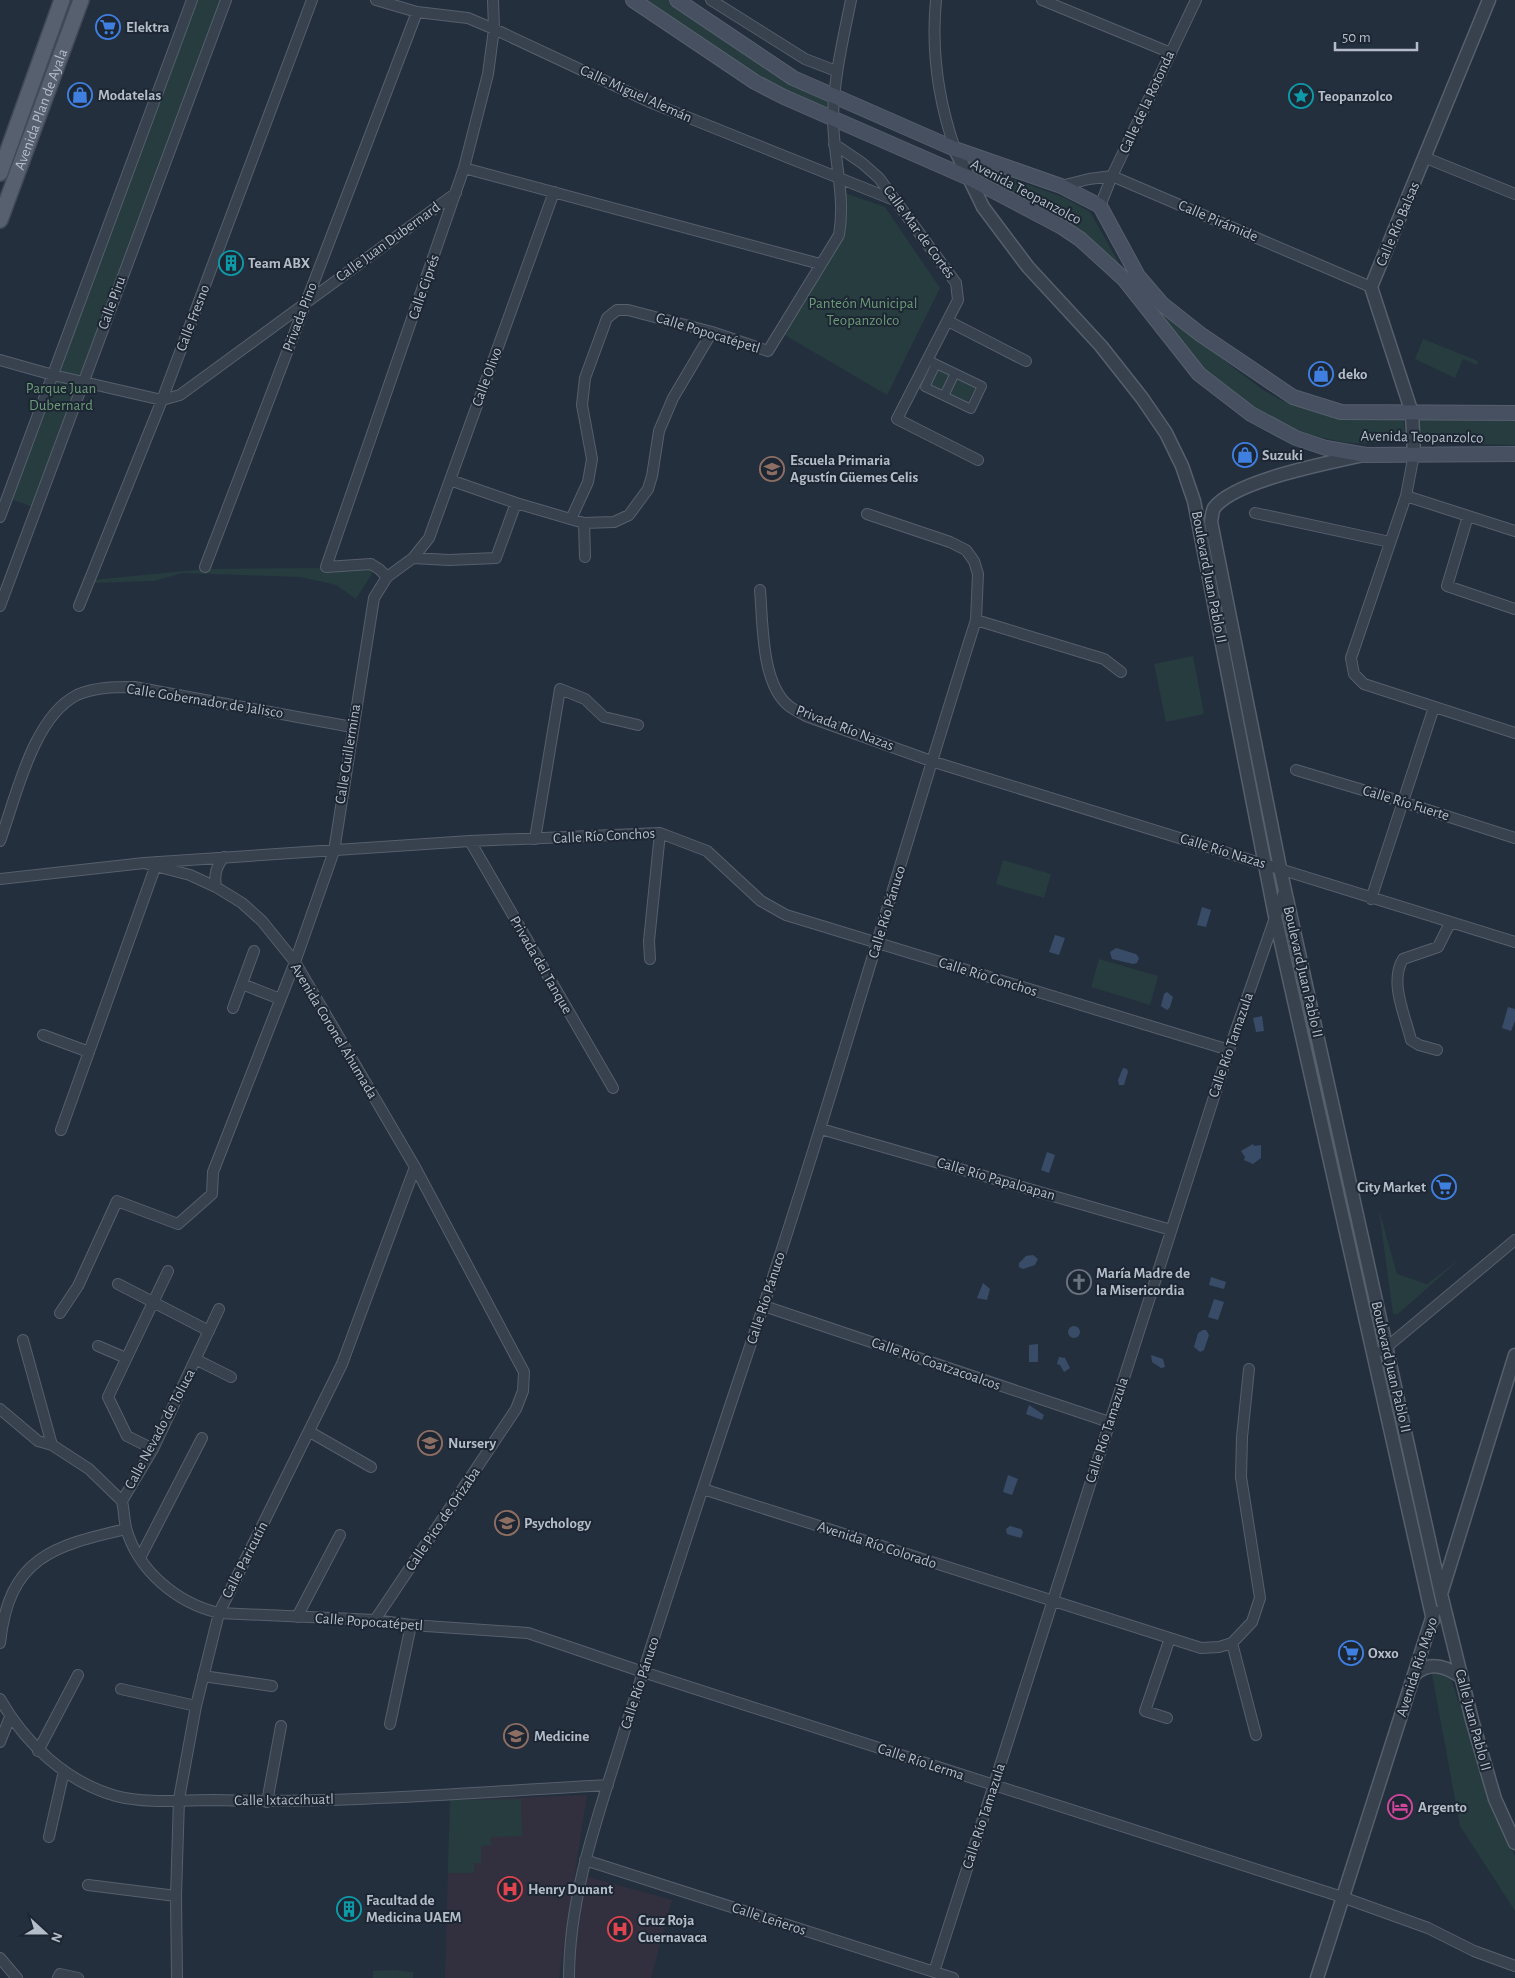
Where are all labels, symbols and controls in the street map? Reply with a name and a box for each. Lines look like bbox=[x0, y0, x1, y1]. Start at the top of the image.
supermarket icon: Elektra bbox=[95, 14, 121, 40]
place label: Elektra bbox=[126, 20, 170, 35]
scale bar bbox=[1335, 20, 1418, 52]
text: 50 m bbox=[1342, 30, 1371, 45]
street label: Avenida Plan de Ayala bbox=[12, 47, 70, 172]
street label: Calle de la Rotonda bbox=[1117, 48, 1177, 156]
street label: Calle Miguel Alemán bbox=[578, 63, 694, 125]
shop icon: Modatelas bbox=[67, 82, 93, 108]
place icon: Teopanzolco bbox=[1288, 83, 1314, 109]
place label: Modatelas bbox=[98, 88, 161, 103]
place label: Teopanzolco bbox=[1318, 89, 1393, 104]
street label: Avenida Teopanzolco bbox=[968, 157, 1084, 227]
street label: Calle Río Balsas bbox=[1374, 180, 1422, 268]
street label: Calle Mar de Cortés bbox=[880, 183, 958, 281]
street label: Calle Pirámide bbox=[1176, 198, 1260, 244]
street label: Calle Juan Dubernard bbox=[333, 199, 443, 285]
building icon: Team ABX bbox=[218, 250, 244, 276]
street label: Calle Ciprés bbox=[406, 253, 442, 321]
place label: Team ABX bbox=[248, 256, 311, 271]
street label: Calle Piru bbox=[95, 274, 129, 332]
street label: Privada Pino bbox=[280, 280, 320, 354]
street label: Calle Fresno bbox=[173, 283, 213, 353]
park label: Panteón Municipal Teopanzolco bbox=[809, 296, 917, 328]
street label: Calle Popocatépetl bbox=[654, 310, 762, 356]
street label: Calle Olivo bbox=[469, 345, 505, 409]
shop icon: deko bbox=[1308, 361, 1334, 387]
place label: deko bbox=[1338, 367, 1368, 382]
park label: Parque Juan Dubernard bbox=[26, 381, 96, 413]
street label: Avenida Teopanzolco bbox=[1360, 428, 1484, 446]
shop icon: Suzuki bbox=[1232, 442, 1258, 468]
place label: Suzuki bbox=[1262, 448, 1303, 463]
place label: Escuela Primaria Agustín Güemes Celis bbox=[790, 453, 919, 485]
school or university icon: Escuela Primaria Agustín Güemes Celis bbox=[759, 456, 785, 482]
street label: Boulevard Juan Pablo II bbox=[1189, 510, 1229, 644]
street label: Calle Gobernador de Jalisco bbox=[126, 681, 284, 721]
street label: Privada Río Nazas bbox=[794, 702, 896, 754]
street label: Calle Guillermina bbox=[333, 703, 363, 805]
street label: Calle Río Fuerte bbox=[1361, 783, 1451, 823]
street label: Calle Río Conchos bbox=[553, 826, 655, 846]
street label: Calle Río Nazas bbox=[1178, 831, 1268, 871]
street label: Calle Río Pánuco bbox=[866, 864, 908, 960]
street label: Boulevard Juan Pablo II bbox=[1281, 905, 1325, 1039]
street label: Privada del Tanque bbox=[507, 914, 575, 1017]
street label: Calle Río Conchos bbox=[937, 955, 1039, 999]
street label: Avenida Coronel Ahumada bbox=[288, 961, 380, 1101]
street label: Calle Río Tamazula bbox=[1206, 991, 1256, 1099]
street label: Calle Río Papaloapan bbox=[935, 1155, 1057, 1203]
supermarket icon: City Market bbox=[1431, 1174, 1457, 1200]
place label: City Market bbox=[1357, 1180, 1426, 1195]
street label: Calle Río Pánuco bbox=[744, 1250, 788, 1346]
place label: María Madre de la Misericordia bbox=[1096, 1266, 1190, 1298]
church icon: María Madre de la Misericordia bbox=[1066, 1269, 1092, 1295]
street label: Boulevard Juan Pablo II bbox=[1369, 1300, 1413, 1434]
street label: Calle Río Coatzacoalcos bbox=[870, 1335, 1002, 1393]
street label: Calle Nevado de Toluca bbox=[122, 1366, 198, 1492]
street label: Calle Río Tamazula bbox=[1083, 1375, 1131, 1485]
school or university icon: Nursery bbox=[417, 1430, 443, 1456]
place label: Nursery bbox=[448, 1436, 496, 1451]
street label: Calle Pico de Orizaba bbox=[403, 1464, 483, 1574]
school or university icon: Psychology bbox=[494, 1510, 520, 1536]
place label: Psychology bbox=[524, 1516, 591, 1531]
street label: Calle Paricutín bbox=[219, 1519, 271, 1601]
street label: Avenida Río Colorado bbox=[816, 1519, 938, 1571]
street label: Calle Popocatépetl bbox=[315, 1611, 423, 1633]
street label: Avenida Río Mayo bbox=[1394, 1615, 1440, 1719]
street label: Calle Río Pánuco bbox=[618, 1635, 662, 1731]
supermarket icon: Oxxo bbox=[1338, 1640, 1364, 1666]
place label: Oxxo bbox=[1368, 1646, 1399, 1661]
street label: Calle Juan Pablo II bbox=[1452, 1668, 1494, 1772]
school or university icon: Medicine bbox=[503, 1723, 529, 1749]
place label: Medicine bbox=[534, 1729, 589, 1744]
street label: Calle Río Lerma bbox=[876, 1741, 966, 1783]
street label: Calle Río Tamazula bbox=[960, 1761, 1008, 1871]
street label: Calle Ixtaccíhuatl bbox=[234, 1792, 334, 1808]
hotel icon: Argento bbox=[1387, 1794, 1413, 1820]
place label: Argento bbox=[1418, 1800, 1467, 1815]
hospital icon: Henry Dunant bbox=[497, 1876, 523, 1902]
place label: Henry Dunant bbox=[528, 1882, 613, 1897]
place label: Facultad de Medicina UAEM bbox=[366, 1893, 462, 1925]
building icon: Facultad de Medicina UAEM bbox=[336, 1896, 362, 1922]
street label: Calle Leñeros bbox=[730, 1900, 808, 1938]
north arrow bbox=[20, 1908, 70, 1958]
place label: Cruz Roja Cuernavaca bbox=[638, 1913, 707, 1945]
hospital icon: Cruz Roja Cuernavaca bbox=[607, 1916, 633, 1942]
text: N bbox=[48, 1930, 64, 1944]

